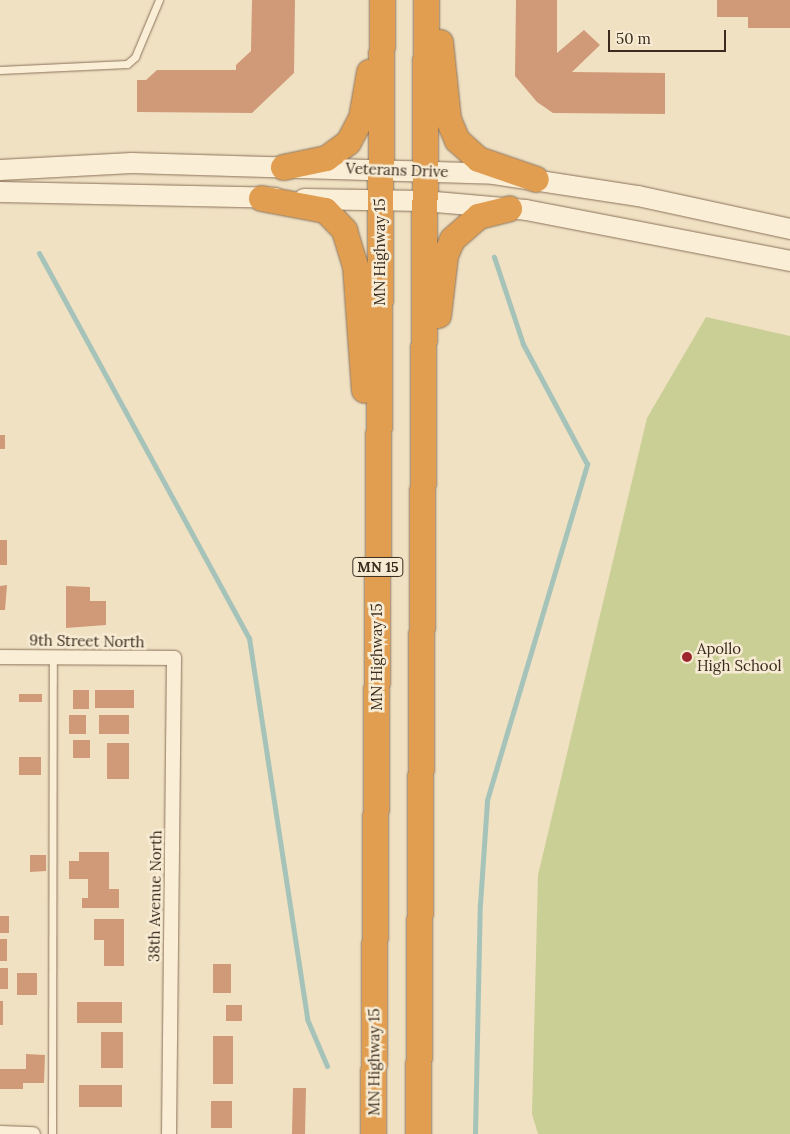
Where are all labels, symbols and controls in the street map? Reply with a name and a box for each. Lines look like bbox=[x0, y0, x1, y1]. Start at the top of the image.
scale bar bbox=[610, 20, 728, 52]
text: 50 m bbox=[616, 29, 651, 48]
street label: Veterans Drive bbox=[345, 159, 449, 181]
street label: MN Highway 15 bbox=[371, 198, 389, 306]
road number: MN 15 bbox=[352, 556, 404, 578]
street label: MN Highway 15 bbox=[368, 603, 386, 711]
street label: 9th Street North bbox=[29, 631, 145, 651]
place label: Apollo High School bbox=[697, 639, 781, 674]
marker: Apollo High School bbox=[681, 651, 693, 663]
street label: 38th Avenue North bbox=[145, 830, 165, 962]
street label: MN Highway 15 bbox=[365, 1008, 383, 1116]

